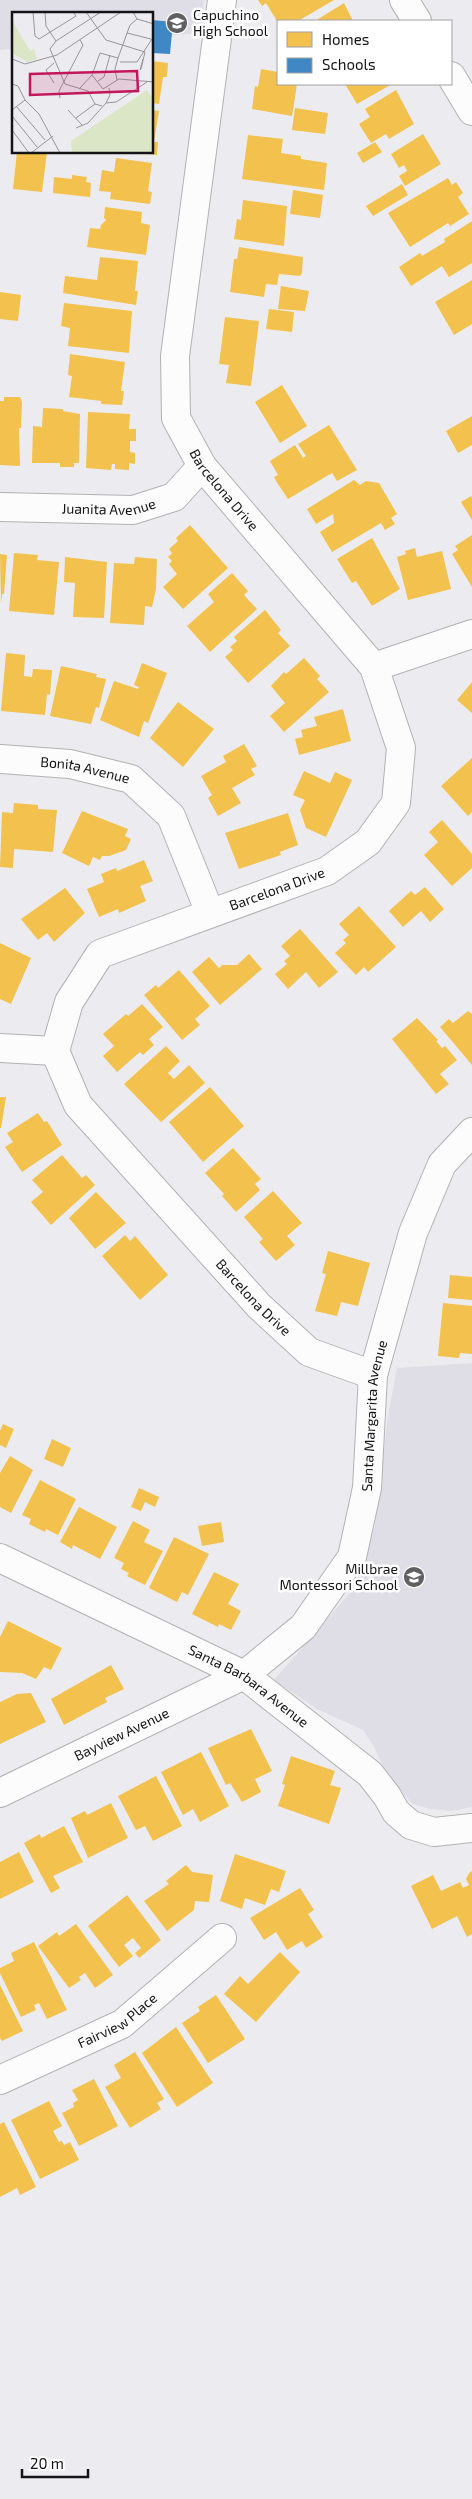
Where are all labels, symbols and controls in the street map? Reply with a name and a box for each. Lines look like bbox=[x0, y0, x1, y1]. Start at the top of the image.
place label: Capuchino High School bbox=[193, 6, 269, 39]
school or university icon: Capuchino High School bbox=[165, 11, 189, 35]
inset map bbox=[12, 12, 154, 154]
legend bbox=[277, 20, 452, 85]
text: Homes bbox=[322, 30, 369, 48]
text: Schools bbox=[322, 55, 376, 73]
street label: Barcelona Drive bbox=[186, 446, 262, 534]
street label: Juanita Avenue bbox=[61, 494, 158, 518]
street label: Bonita Avenue bbox=[40, 753, 132, 786]
street label: Barcelona Drive bbox=[227, 863, 327, 914]
street label: Barcelona Drive bbox=[213, 1255, 295, 1339]
street label: Santa Margarita Avenue bbox=[358, 1338, 390, 1492]
place label: Millbrae Montessori School bbox=[280, 1560, 399, 1593]
school or university icon: Millbrae Montessori School bbox=[402, 1565, 426, 1589]
street label: Santa Barbara Avenue bbox=[186, 1641, 312, 1731]
street label: Bayview Avenue bbox=[71, 1704, 171, 1764]
street label: Fairview Place bbox=[75, 1989, 160, 2051]
scale bar bbox=[22, 2446, 89, 2478]
text: 20 m bbox=[30, 2454, 64, 2472]

